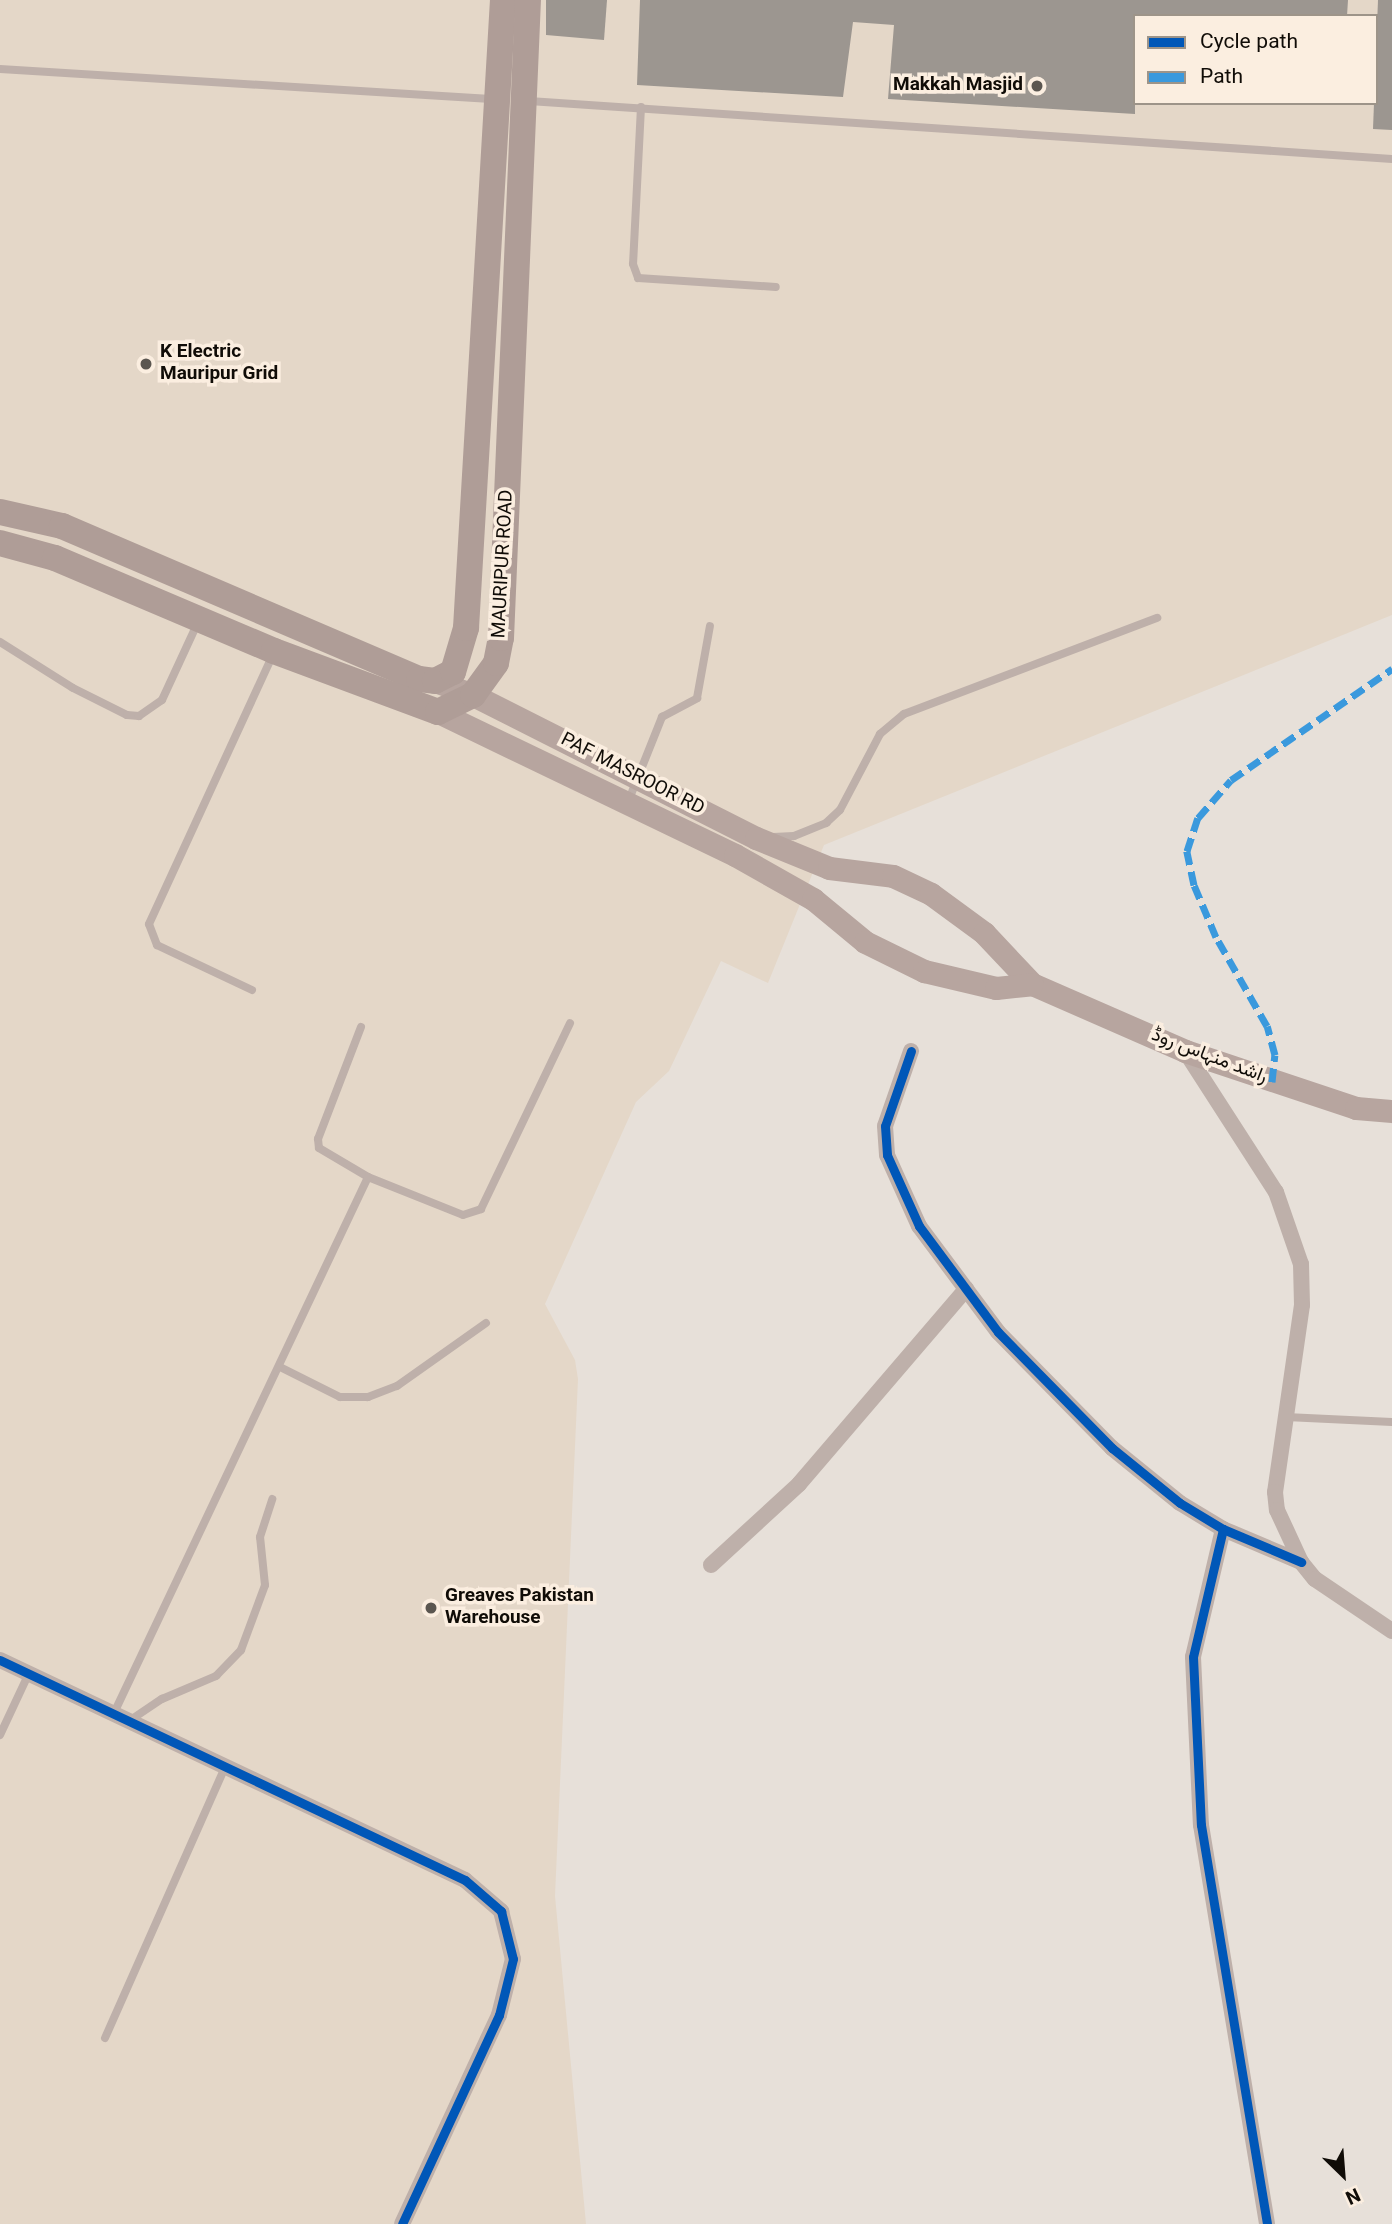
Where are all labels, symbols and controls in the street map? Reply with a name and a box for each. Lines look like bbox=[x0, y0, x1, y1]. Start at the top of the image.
legend bbox=[1133, 14, 1378, 105]
text: Cycle path bbox=[1200, 26, 1298, 59]
text: Path bbox=[1200, 61, 1243, 94]
place label: Makkah Masjid bbox=[893, 75, 1023, 97]
marker: Makkah Masjid bbox=[1029, 78, 1045, 94]
place label: K Electric Mauripur Grid bbox=[160, 342, 278, 386]
marker: K Electric Mauripur Grid bbox=[138, 356, 154, 372]
street label: MAURIPUR ROAD bbox=[489, 489, 519, 639]
street label: PAF MASROOR RD bbox=[556, 729, 708, 821]
street label: راشد منہاس روڈ bbox=[1148, 1024, 1270, 1090]
place label: Greaves Pakistan Warehouse bbox=[445, 1586, 594, 1630]
marker: Greaves Pakistan Warehouse bbox=[423, 1600, 439, 1616]
north arrow bbox=[1308, 2140, 1378, 2210]
text: N bbox=[1340, 2179, 1364, 2210]

